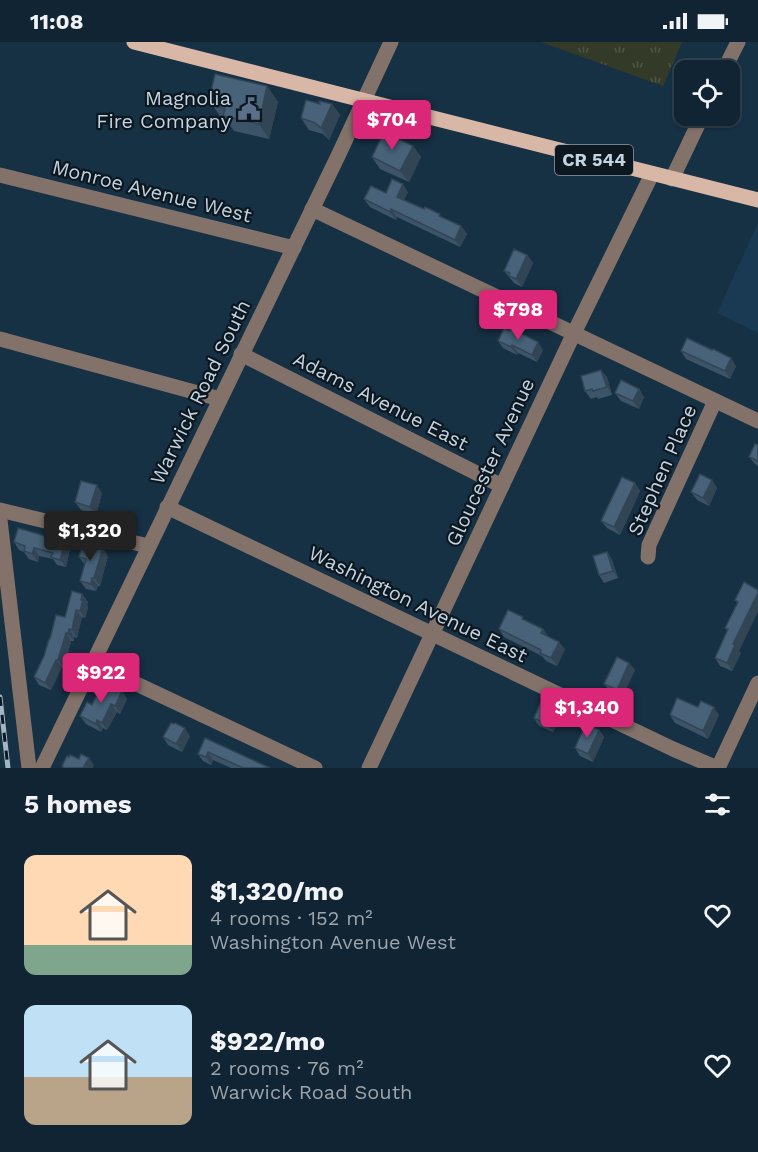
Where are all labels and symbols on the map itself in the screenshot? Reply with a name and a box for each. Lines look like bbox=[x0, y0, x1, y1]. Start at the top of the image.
place label: Magnolia Fire Company bbox=[96, 86, 232, 133]
public building icon: Magnolia Fire Company bbox=[236, 96, 262, 122]
pin: $704 bbox=[356, 100, 428, 151]
road number: CR 544 bbox=[555, 145, 633, 175]
street label: Monroe Avenue West bbox=[50, 155, 255, 228]
pin: $798 bbox=[482, 290, 554, 341]
street label: Warwick Road South bbox=[145, 296, 255, 488]
street label: Adams Avenue East bbox=[290, 346, 473, 456]
street label: Gloucester Avenue bbox=[441, 374, 539, 550]
street label: Stephen Place bbox=[622, 401, 702, 539]
pin: $1,320 bbox=[41, 511, 139, 562]
street label: Washington Avenue East bbox=[305, 541, 532, 668]
pin: $922 bbox=[65, 653, 137, 704]
pin: $1,340 bbox=[538, 688, 636, 739]

